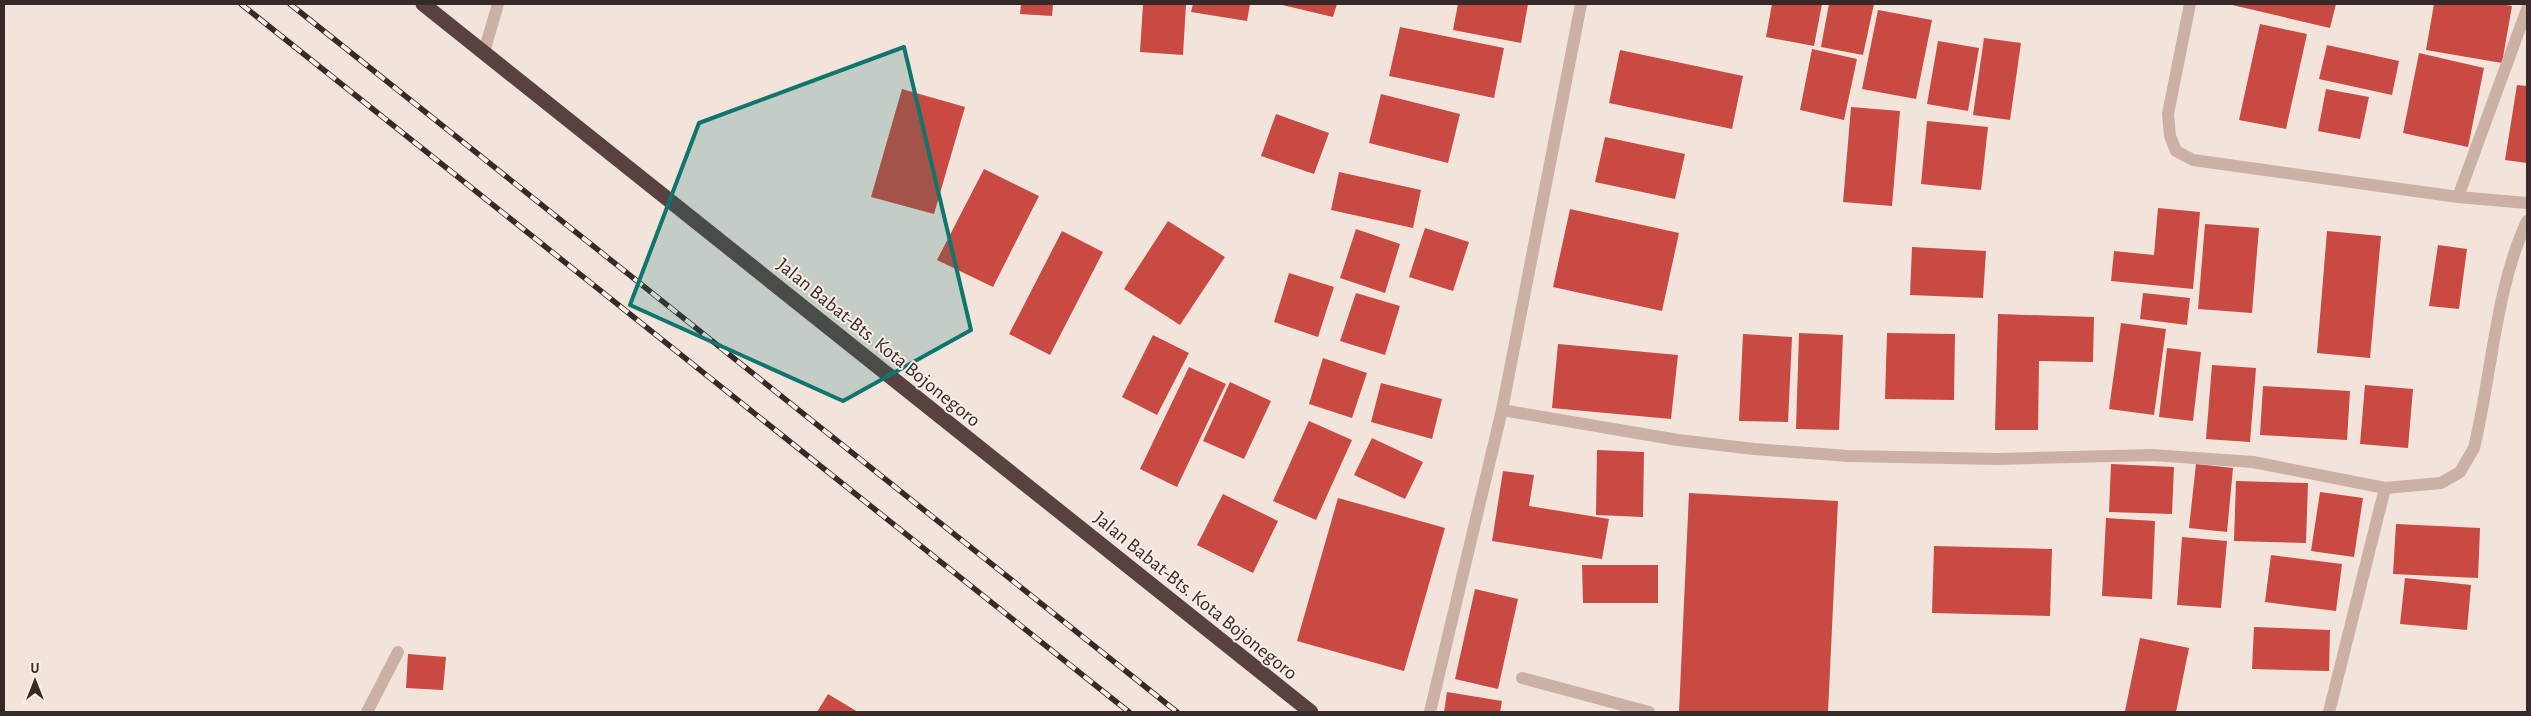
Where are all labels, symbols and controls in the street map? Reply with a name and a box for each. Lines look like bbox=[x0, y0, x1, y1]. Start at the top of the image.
street label: Jalan Babat-Bts. Kota Bojonegoro bbox=[773, 255, 984, 431]
street label: Jalan Babat-Bts. Kota Bojonegoro bbox=[1090, 508, 1301, 684]
north arrow bbox=[10, 656, 60, 706]
text: U bbox=[31, 662, 40, 676]

